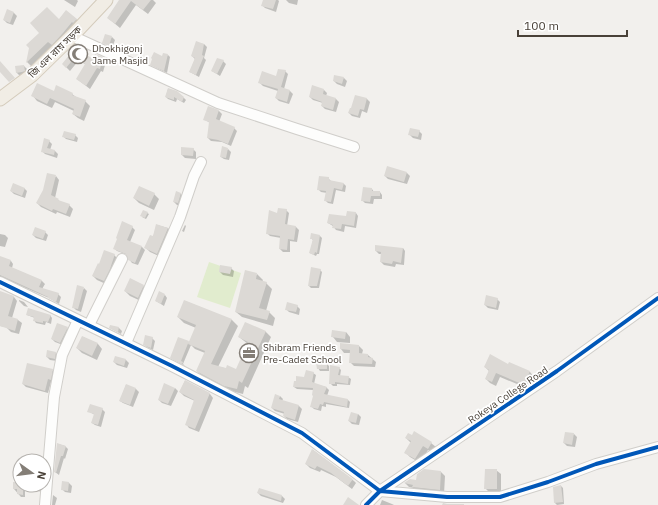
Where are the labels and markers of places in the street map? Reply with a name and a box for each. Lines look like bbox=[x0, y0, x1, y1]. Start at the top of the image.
place label: Dhokhigonj Jame Masjid bbox=[92, 42, 148, 67]
mosque icon: Dhokhigonj Jame Masjid bbox=[67, 43, 89, 65]
place label: Shibram Friends Pre-Cadet School bbox=[263, 341, 342, 366]
office icon: Shibram Friends Pre-Cadet School bbox=[238, 342, 260, 364]

